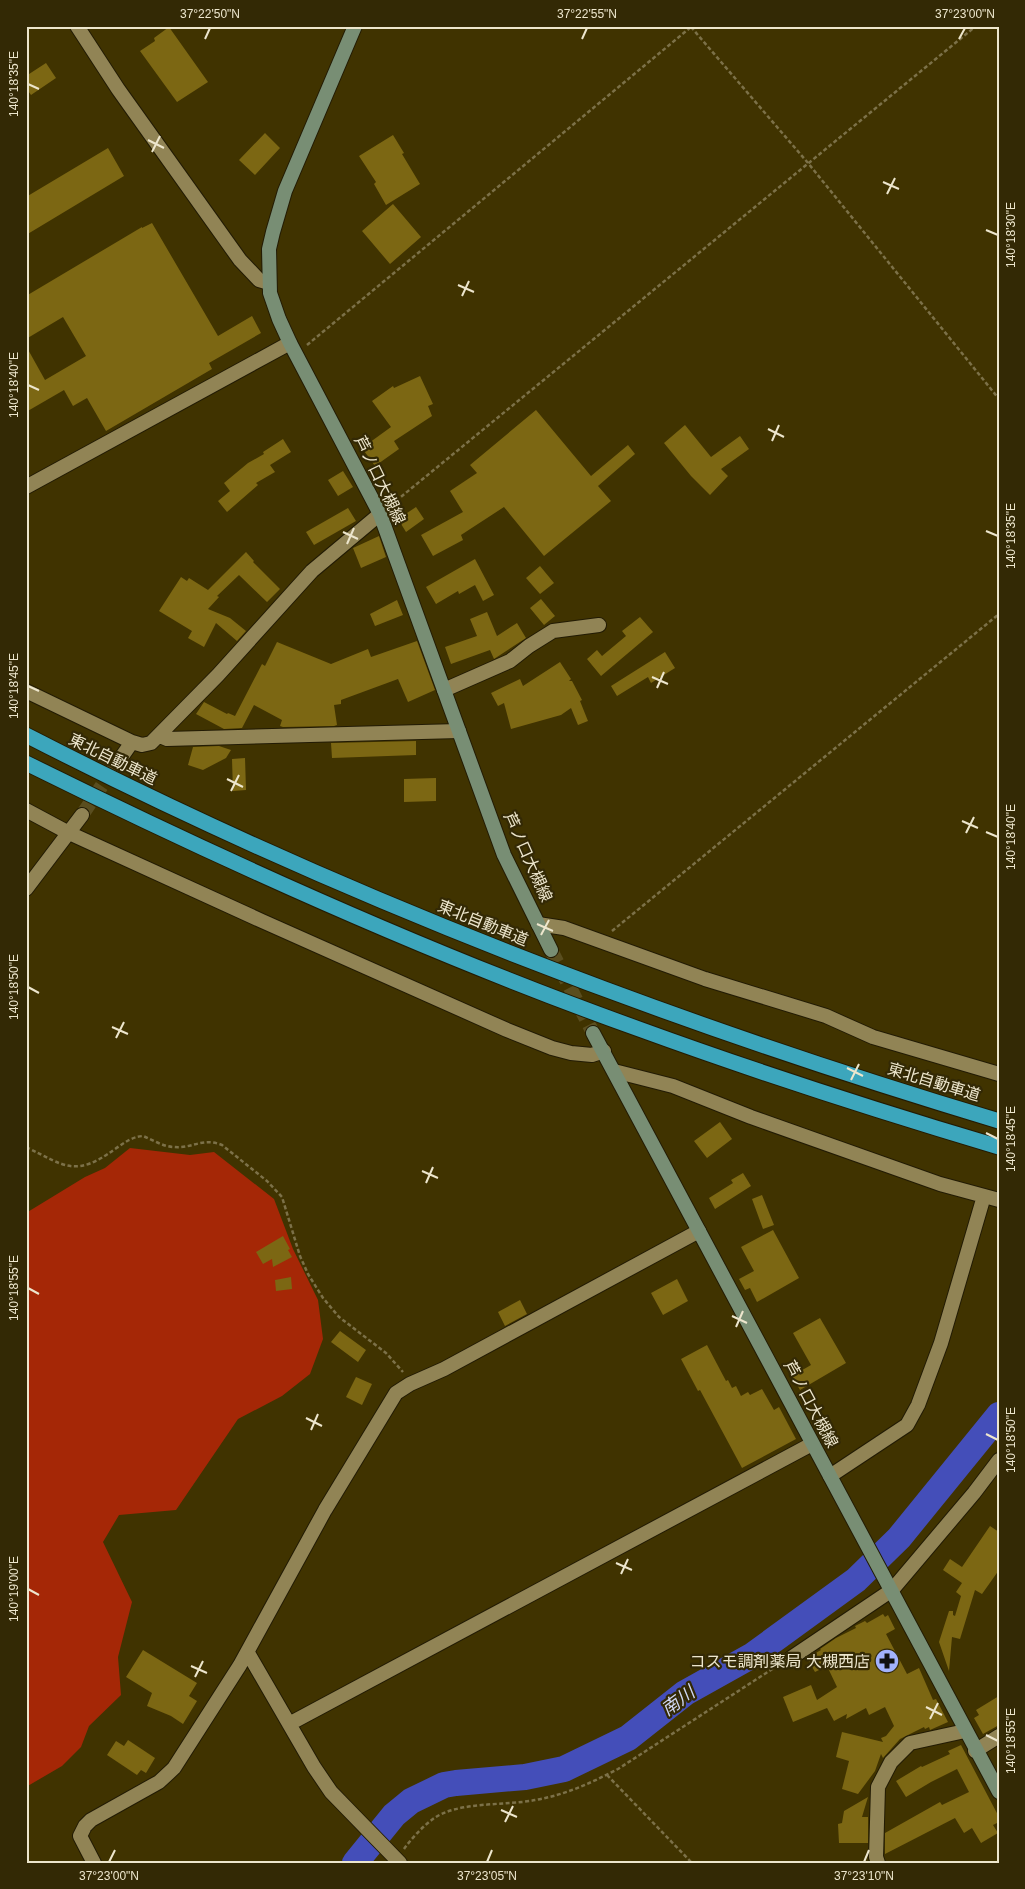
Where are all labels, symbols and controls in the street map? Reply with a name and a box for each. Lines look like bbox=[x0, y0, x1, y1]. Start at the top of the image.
text: 37°22'50"N bbox=[180, 7, 240, 21]
text: 37°22'55"N bbox=[557, 7, 617, 21]
text: 37°23'00"N bbox=[935, 7, 995, 21]
text: 140°18'35"E bbox=[7, 51, 21, 117]
text: 140°18'30"E bbox=[1004, 202, 1018, 268]
text: 140°18'40"E bbox=[7, 352, 21, 418]
street label: 芦ノ口大槻線 bbox=[351, 433, 409, 527]
text: 140°18'35"E bbox=[1004, 503, 1018, 569]
text: 140°18'45"E bbox=[7, 653, 21, 719]
street label: 東北自動車道 bbox=[66, 730, 160, 788]
text: 140°18'40"E bbox=[1004, 804, 1018, 870]
street label: 芦ノ口大槻線 bbox=[501, 810, 555, 904]
street label: 東北自動車道 bbox=[435, 897, 531, 949]
text: 140°18'50"E bbox=[7, 954, 21, 1020]
street label: 東北自動車道 bbox=[886, 1060, 982, 1104]
text: 140°18'45"E bbox=[1004, 1106, 1018, 1172]
text: 140°18'55"E bbox=[7, 1255, 21, 1321]
street label: 芦ノ口大槻線 bbox=[781, 1358, 841, 1450]
text: 140°18'50"E bbox=[1004, 1407, 1018, 1473]
text: 140°19'00"E bbox=[7, 1556, 21, 1622]
pharmacy icon: コスモ調剤薬局 大槻西店 bbox=[874, 1648, 900, 1674]
place label: コスモ調剤薬局 大槻西店 bbox=[690, 1653, 870, 1670]
water label: 南川 bbox=[658, 1681, 700, 1720]
text: 140°18'55"E bbox=[1004, 1708, 1018, 1774]
text: 37°23'00"N bbox=[79, 1869, 139, 1883]
text: 37°23'05"N bbox=[457, 1869, 517, 1883]
text: 37°23'10"N bbox=[834, 1869, 894, 1883]

